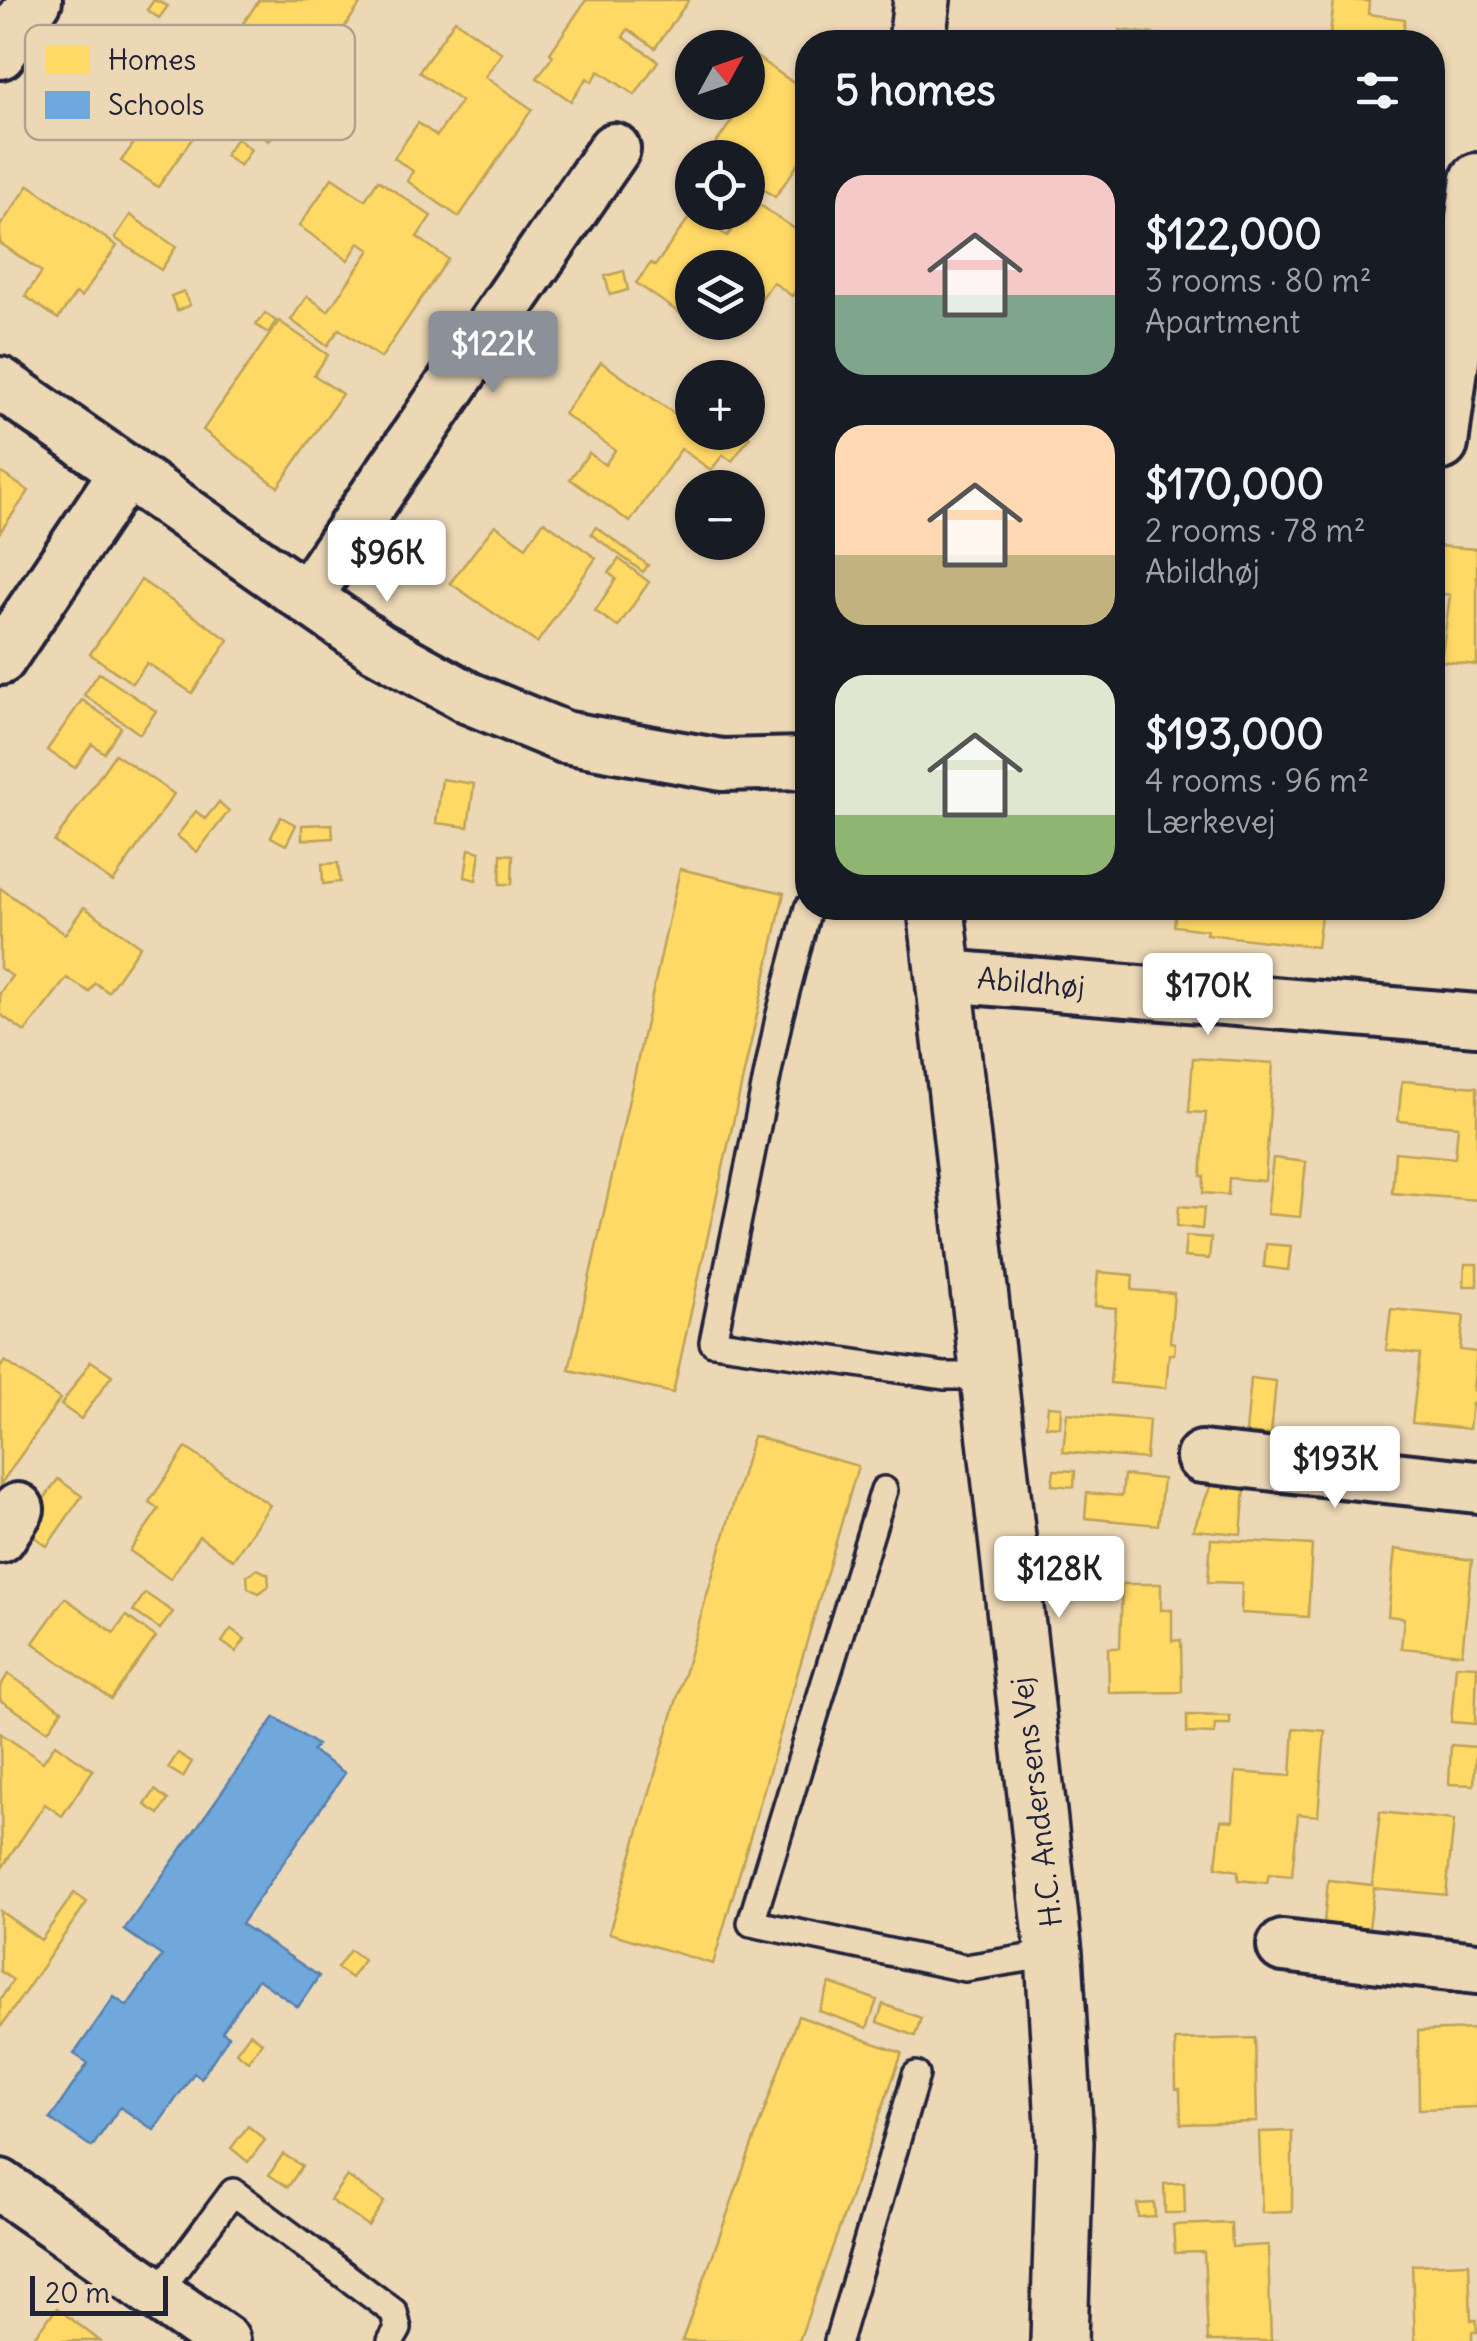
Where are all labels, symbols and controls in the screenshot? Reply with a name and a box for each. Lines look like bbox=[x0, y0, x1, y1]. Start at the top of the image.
legend bbox=[25, 25, 355, 140]
north arrow bbox=[675, 30, 765, 120]
map controls bbox=[675, 30, 765, 560]
text: Homes bbox=[108, 42, 196, 78]
icon: filters bbox=[1350, 63, 1405, 118]
text: 5 homes bbox=[835, 64, 996, 116]
text: Schools bbox=[108, 87, 204, 123]
button: locate bbox=[675, 140, 765, 230]
text: $122,000 bbox=[1145, 208, 1322, 260]
icon: home bbox=[915, 215, 1035, 335]
button: layers bbox=[675, 250, 765, 340]
text: 3 rooms · 80 m² bbox=[1145, 260, 1372, 301]
text: Apartment bbox=[1145, 301, 1300, 342]
pin: $122K bbox=[423, 311, 563, 396]
text: $122K bbox=[451, 323, 535, 364]
button: + bbox=[675, 360, 765, 450]
text: $170,000 bbox=[1145, 458, 1324, 510]
icon: home bbox=[915, 465, 1035, 585]
button: − bbox=[675, 470, 765, 560]
text: 2 rooms · 78 m² bbox=[1145, 510, 1366, 551]
pin: $96K bbox=[328, 520, 446, 605]
text: $96K bbox=[350, 532, 424, 573]
text: Abildhøj bbox=[1145, 551, 1260, 592]
text: $193,000 bbox=[1145, 708, 1324, 760]
icon: home bbox=[915, 715, 1035, 835]
text: 4 rooms · 96 m² bbox=[1145, 760, 1369, 801]
text: Lærkevej bbox=[1145, 801, 1275, 842]
pin: $170K bbox=[1138, 953, 1278, 1038]
street label: Abildhøj bbox=[976, 958, 1086, 1006]
text: $170K bbox=[1165, 965, 1251, 1006]
pin: $193K bbox=[1265, 1426, 1405, 1511]
text: $193K bbox=[1292, 1438, 1378, 1479]
pin: $128K bbox=[989, 1536, 1129, 1621]
text: $128K bbox=[1016, 1548, 1102, 1589]
street label: H.C. Andersens Vej bbox=[1002, 1675, 1070, 1929]
scale bar bbox=[30, 2271, 168, 2316]
text: 20 m bbox=[45, 2275, 110, 2311]

